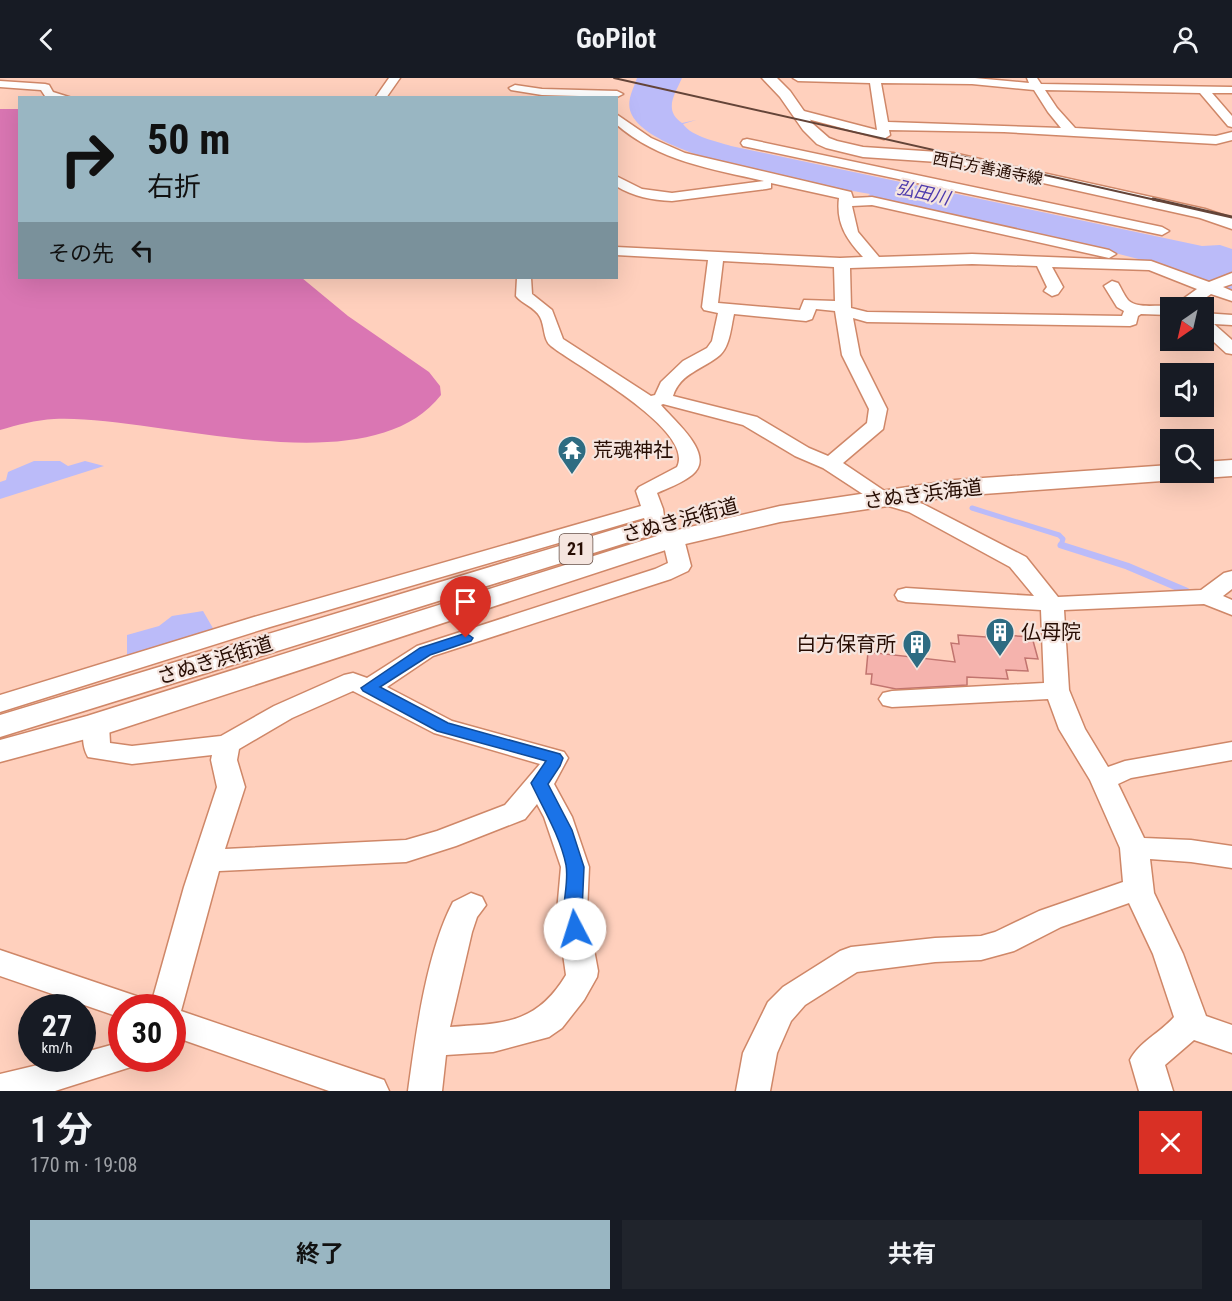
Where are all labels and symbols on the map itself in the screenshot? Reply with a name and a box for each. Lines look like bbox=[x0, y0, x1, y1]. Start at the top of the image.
street label: 西白方善通寺線 bbox=[931, 148, 1045, 189]
water label: 弘田川 bbox=[894, 176, 954, 209]
north arrow bbox=[1160, 297, 1214, 351]
temple icon: 荒魂神社 bbox=[556, 434, 588, 476]
place label: 荒魂神社 bbox=[593, 438, 673, 462]
street label: さぬき浜海道 bbox=[862, 475, 984, 513]
street label: さぬき浜街道 bbox=[619, 493, 741, 547]
road number: 21 bbox=[560, 534, 592, 564]
pin bbox=[440, 576, 491, 638]
building icon: 仏母院 bbox=[984, 616, 1016, 658]
place label: 仏母院 bbox=[1021, 620, 1081, 644]
building icon: 白方保育所 bbox=[901, 628, 933, 670]
street label: さぬき浜街道 bbox=[154, 631, 276, 689]
place label: 白方保育所 bbox=[796, 632, 896, 656]
position arrow bbox=[543, 897, 607, 961]
speed limit sign: 30 bbox=[108, 994, 186, 1072]

